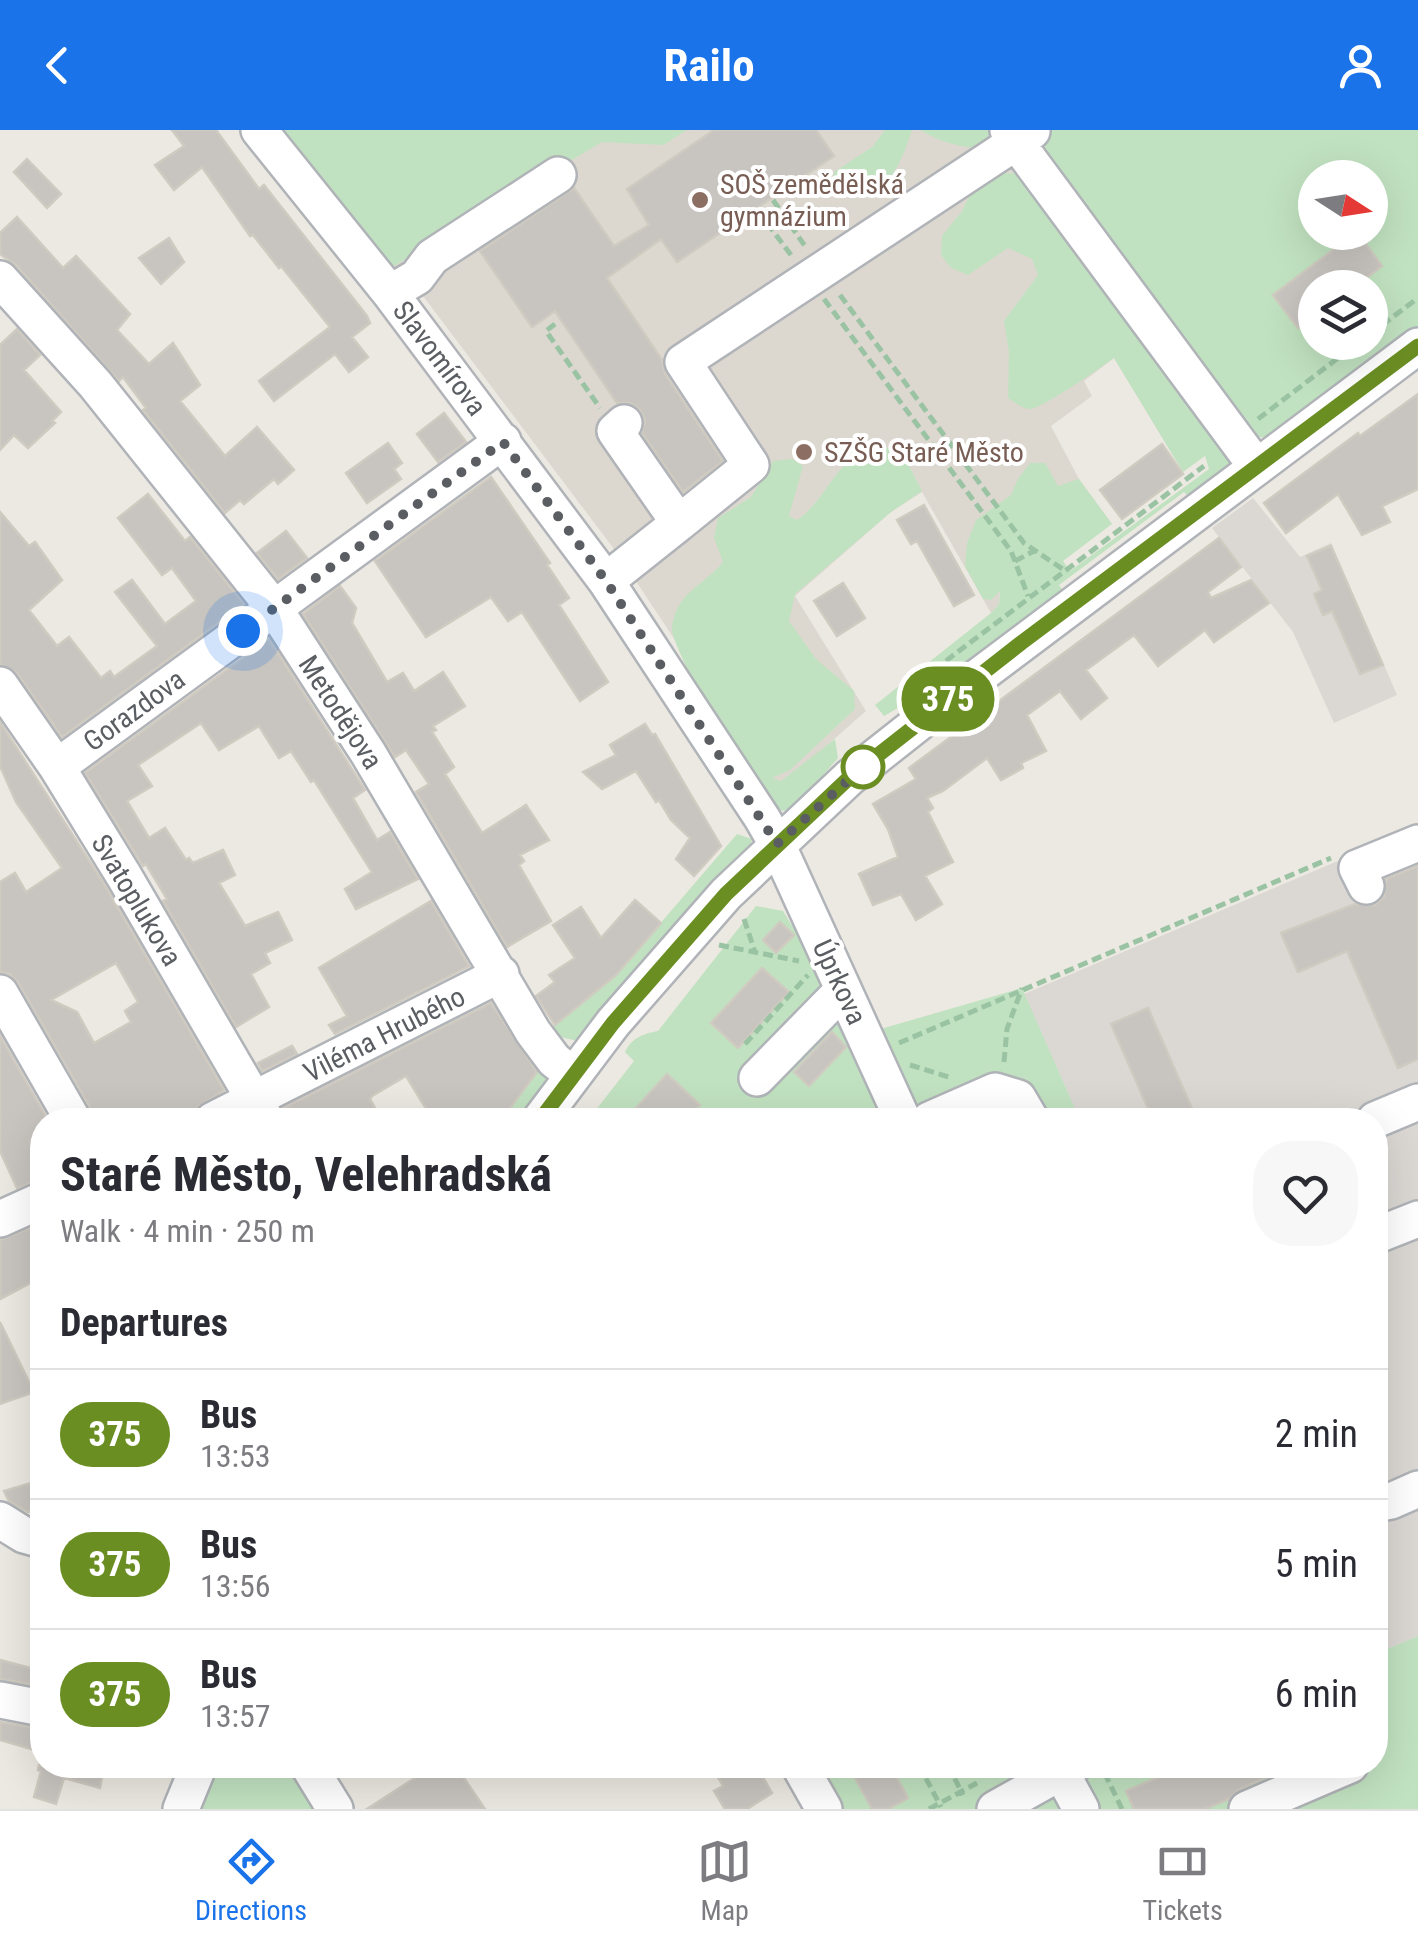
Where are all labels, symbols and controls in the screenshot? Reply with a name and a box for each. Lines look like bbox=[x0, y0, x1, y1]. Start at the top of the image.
icon: back bbox=[30, 38, 85, 93]
icon: person bbox=[1333, 38, 1388, 93]
text: Railo bbox=[663, 39, 755, 92]
north arrow bbox=[1298, 160, 1388, 250]
map controls bbox=[1298, 160, 1388, 360]
place label: SOŠ zemědělská gymnázium bbox=[720, 168, 904, 233]
marker: SOŠ zemědělská gymnázium bbox=[689, 189, 711, 211]
button: layers bbox=[1298, 270, 1388, 360]
street label: Slavomírova bbox=[386, 294, 493, 422]
place label: SZŠG Staré Město bbox=[824, 436, 1024, 469]
marker: SZŠG Staré Město bbox=[793, 441, 815, 463]
your location bbox=[218, 606, 268, 656]
street label: Metodějova bbox=[292, 649, 389, 775]
street label: Gorazdova bbox=[77, 663, 191, 758]
line badge: 375 bbox=[890, 666, 1006, 732]
text: 375 bbox=[921, 679, 975, 720]
unlabelled marker bbox=[842, 746, 884, 788]
street label: Svatoplukova bbox=[85, 829, 189, 972]
street label: Úprkova bbox=[806, 935, 873, 1030]
street label: Viléma Hrubého bbox=[298, 980, 470, 1089]
button: heart bbox=[1253, 1141, 1358, 1246]
text: Staré Město, Velehradská bbox=[60, 1146, 552, 1203]
text: Walk · 4 min · 250 m bbox=[60, 1212, 315, 1250]
text: Departures bbox=[60, 1301, 228, 1345]
text: Bus bbox=[200, 1393, 257, 1437]
text: 2 min bbox=[1275, 1412, 1358, 1456]
text: 375 bbox=[88, 1414, 142, 1455]
text: 13:53 bbox=[200, 1437, 271, 1475]
text: Bus bbox=[200, 1523, 257, 1567]
text: 5 min bbox=[1275, 1542, 1358, 1586]
text: 375 bbox=[88, 1544, 142, 1585]
text: 13:56 bbox=[200, 1567, 271, 1605]
text: Bus bbox=[200, 1653, 257, 1697]
text: 6 min bbox=[1275, 1672, 1358, 1716]
text: 375 bbox=[88, 1674, 142, 1715]
text: 13:57 bbox=[200, 1697, 271, 1735]
tab: Directions bbox=[195, 1834, 307, 1927]
tab: Map bbox=[697, 1834, 752, 1927]
tab: Tickets bbox=[1142, 1834, 1223, 1927]

